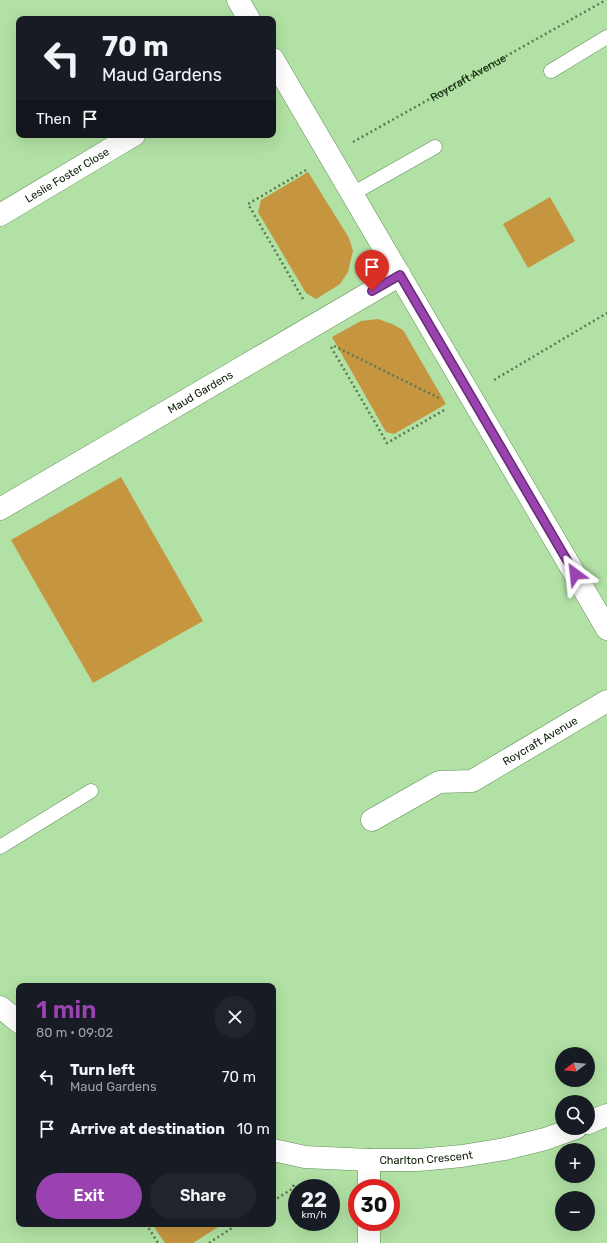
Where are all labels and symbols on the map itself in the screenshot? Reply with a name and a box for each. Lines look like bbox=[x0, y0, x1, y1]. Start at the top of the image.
street label: Roycraft Avenue bbox=[428, 51, 508, 104]
street label: Leslie Foster Close bbox=[23, 145, 111, 205]
pin bbox=[355, 250, 389, 291]
street label: Maud Gardens bbox=[165, 368, 236, 416]
position arrow bbox=[554, 553, 596, 595]
street label: Roycraft Avenue bbox=[500, 714, 580, 768]
north arrow bbox=[555, 1047, 595, 1087]
street label: Charlton Crescent bbox=[379, 1148, 474, 1167]
speed limit sign: 30 bbox=[348, 1179, 400, 1231]

